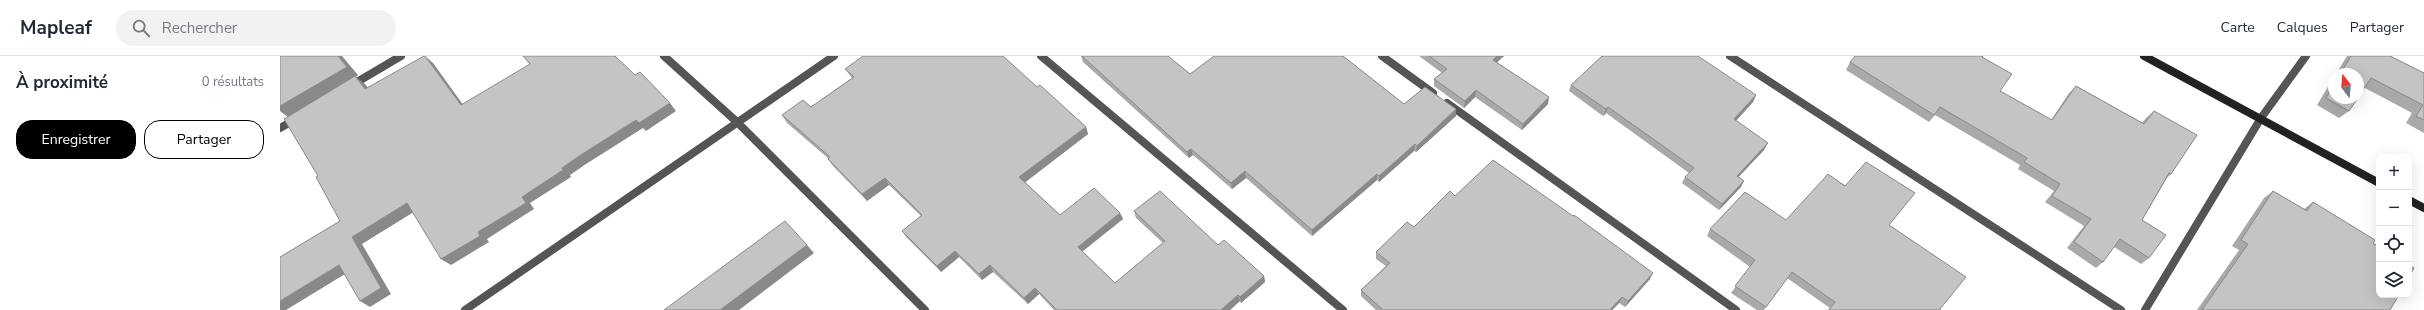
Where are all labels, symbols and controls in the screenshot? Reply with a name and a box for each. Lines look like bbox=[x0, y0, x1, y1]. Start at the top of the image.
search box bbox=[116, 10, 396, 46]
text: Mapleaf bbox=[20, 15, 92, 41]
icon: search bbox=[130, 17, 152, 39]
text: Rechercher bbox=[162, 18, 237, 38]
text: Carte bbox=[2221, 18, 2255, 37]
text: Calques bbox=[2277, 18, 2328, 37]
text: Partager bbox=[2350, 18, 2404, 37]
north arrow bbox=[2328, 68, 2364, 104]
text: À proximité bbox=[16, 71, 108, 94]
text: 0 résultats bbox=[202, 73, 264, 91]
button: Enregistrer bbox=[16, 120, 136, 159]
button: Partager bbox=[144, 120, 264, 159]
map controls bbox=[2376, 154, 2412, 298]
button: + bbox=[2376, 154, 2412, 190]
button: − bbox=[2376, 190, 2412, 226]
button: locate bbox=[2376, 226, 2412, 262]
button: layers bbox=[2376, 262, 2412, 298]

